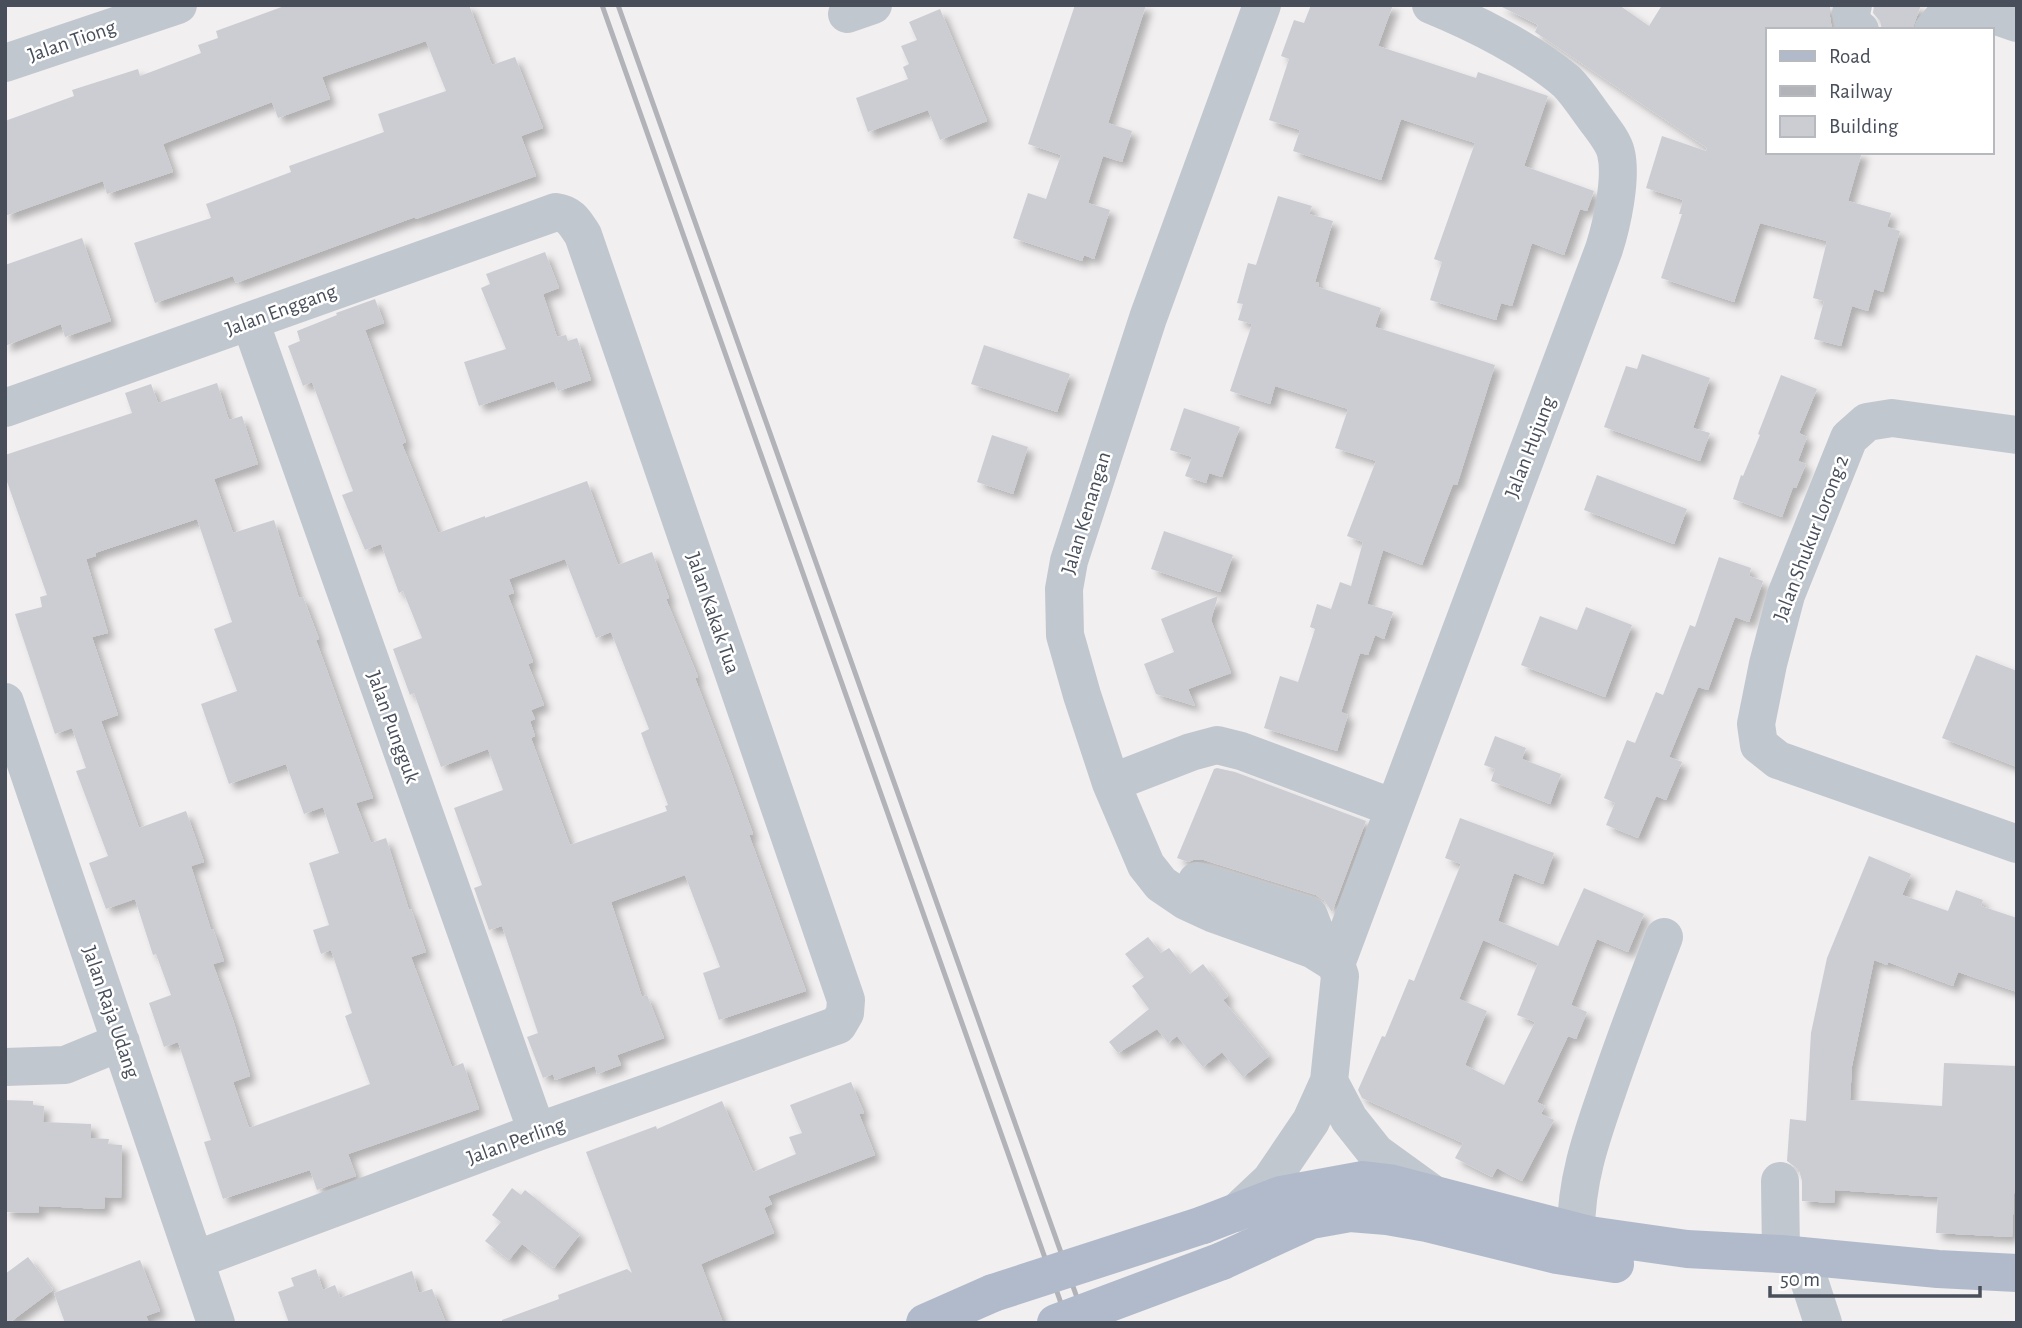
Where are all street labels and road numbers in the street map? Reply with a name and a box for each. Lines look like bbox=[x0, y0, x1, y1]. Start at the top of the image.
street label: Jalan Tiong bbox=[25, 16, 119, 66]
street label: Jalan Enggang bbox=[223, 280, 340, 340]
street label: Jalan Hujung bbox=[1501, 393, 1559, 501]
street label: Jalan Kenangan bbox=[1057, 449, 1115, 577]
street label: Jalan Shukur Lorong 2 bbox=[1770, 452, 1852, 624]
street label: Jalan Kakak Tua bbox=[682, 550, 744, 677]
street label: Jalan Pungguk bbox=[363, 668, 423, 786]
street label: Jalan Raja Udang bbox=[79, 943, 144, 1082]
street label: Jalan Perling bbox=[464, 1113, 569, 1168]

